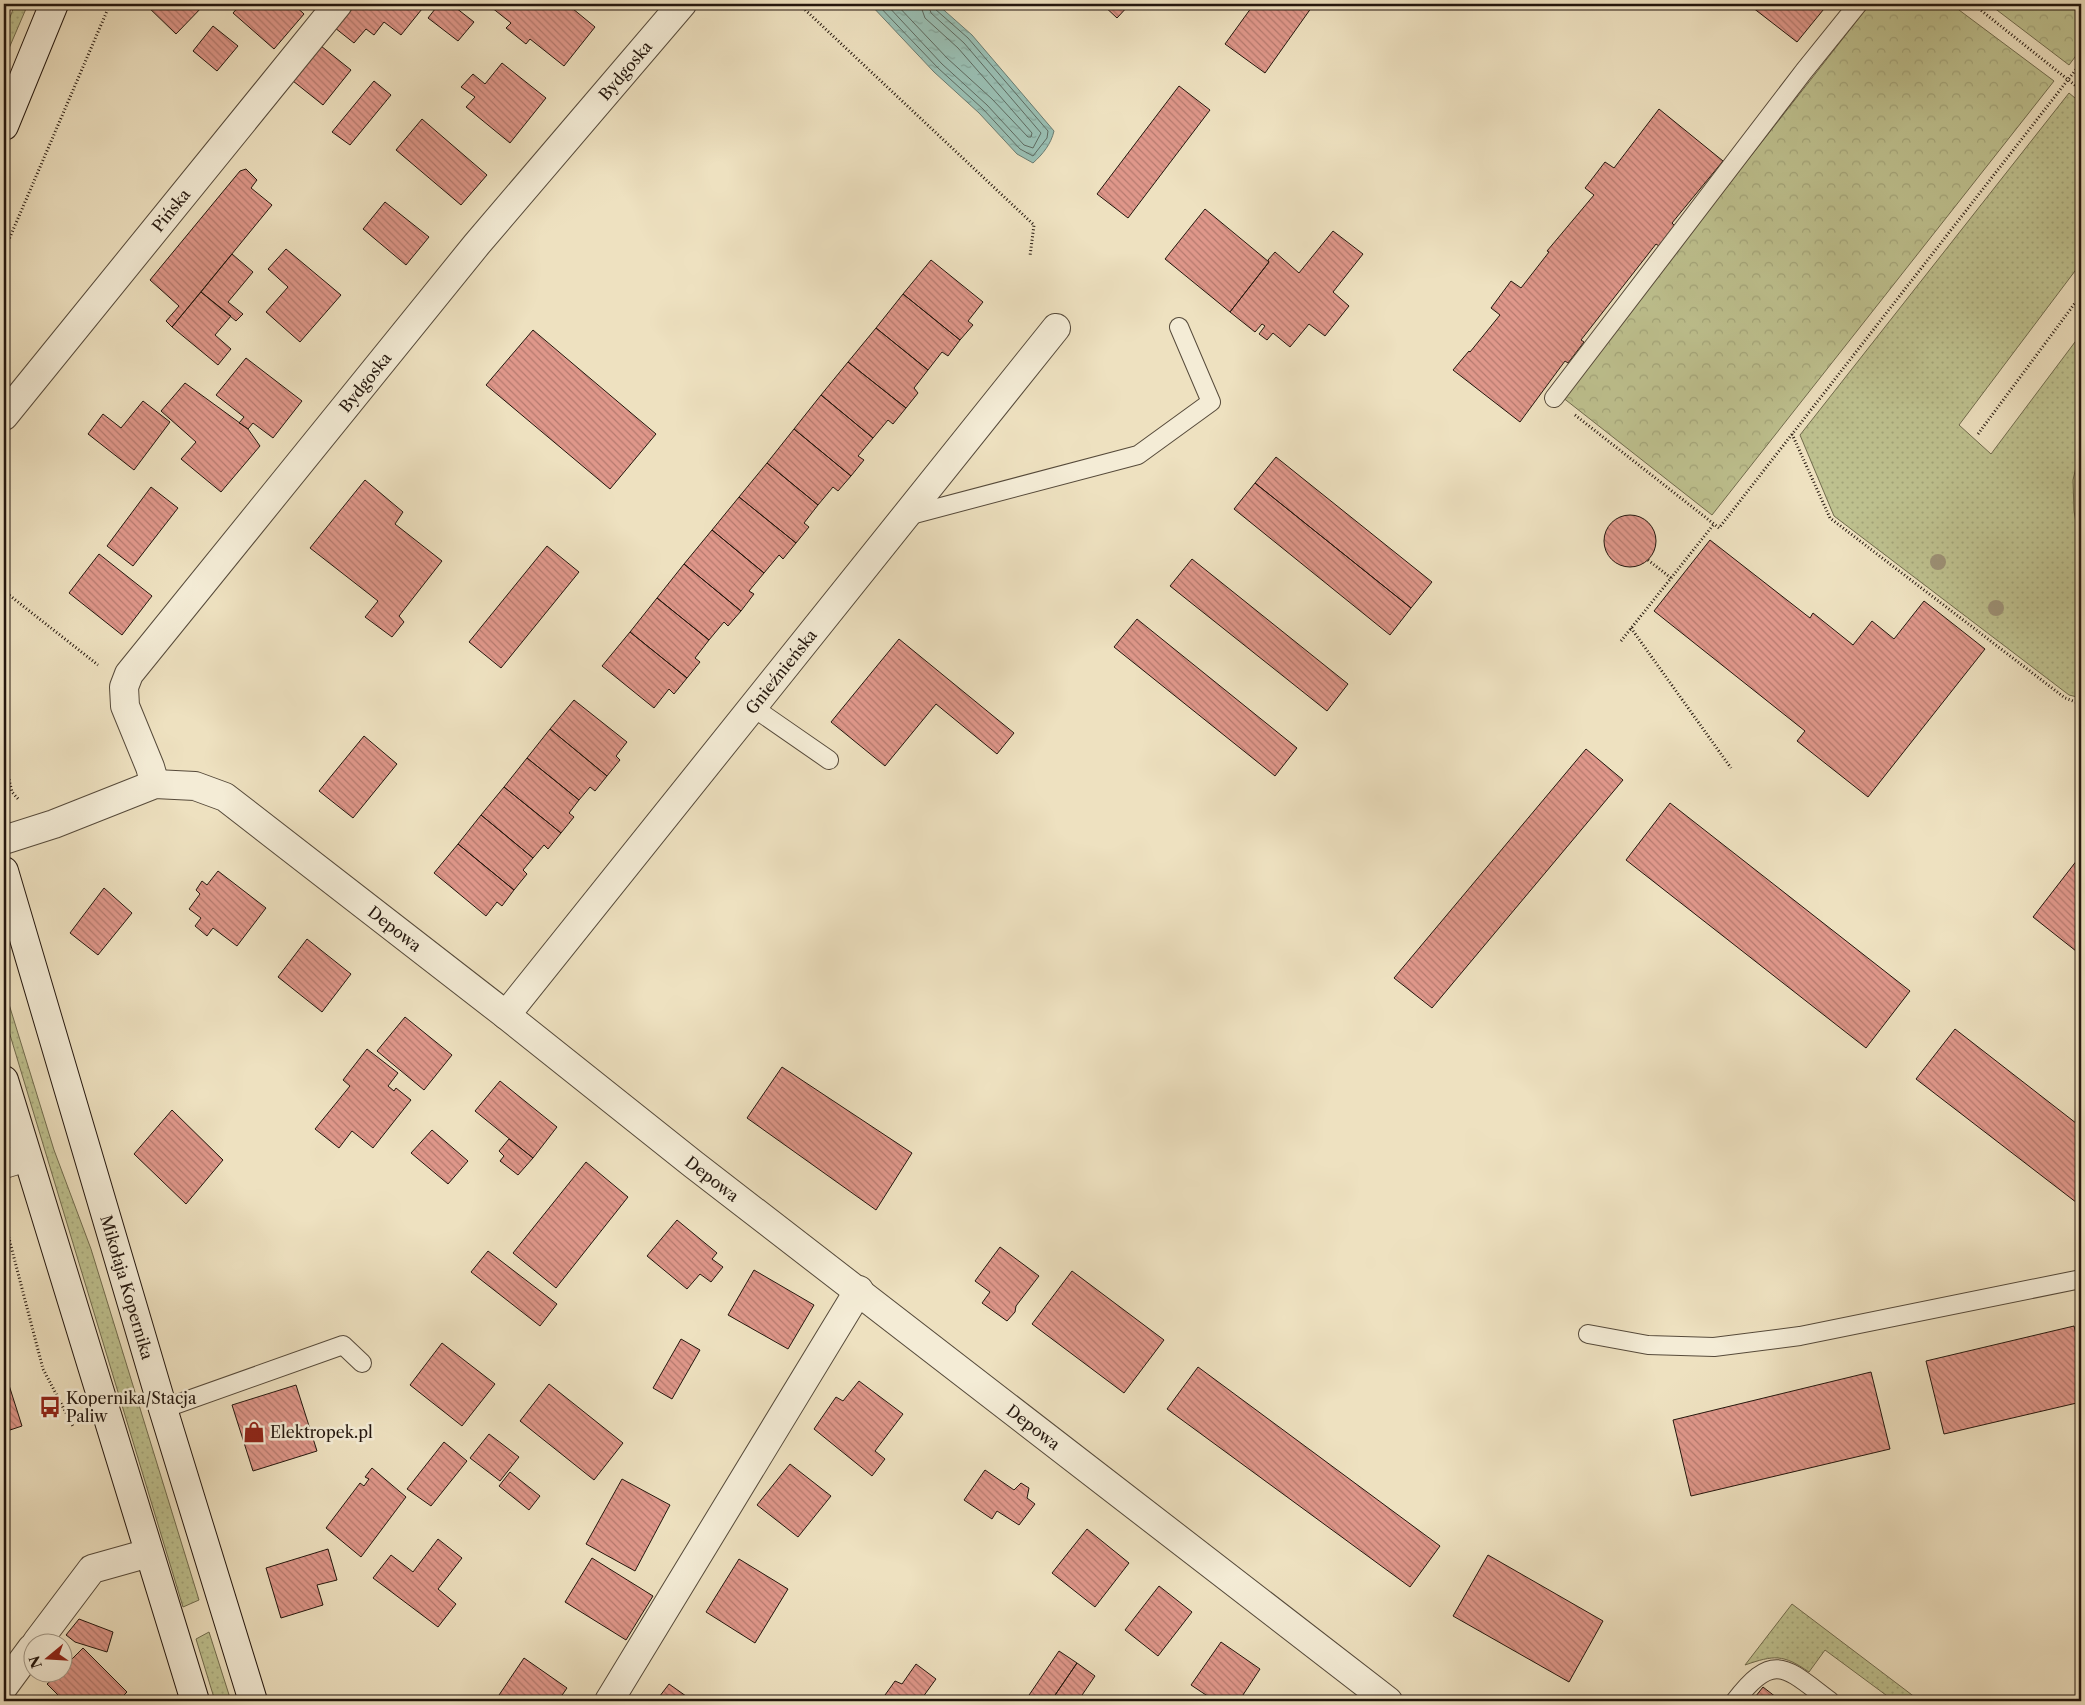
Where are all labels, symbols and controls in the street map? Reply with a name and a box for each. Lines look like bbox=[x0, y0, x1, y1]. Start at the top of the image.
street label: Bydgoska bbox=[594, 36, 656, 104]
street label: Pińska bbox=[147, 184, 195, 236]
street label: Bydgoska bbox=[335, 348, 396, 416]
street label: Gnieźnieńska bbox=[741, 625, 821, 718]
street label: Depowa bbox=[364, 902, 426, 956]
street label: Depowa bbox=[681, 1152, 743, 1206]
street label: Mikołaja Kopernika bbox=[96, 1213, 158, 1362]
place label: Kopernika/Stacja Paliw bbox=[66, 1388, 197, 1426]
bus stop icon: Kopernika/Stacja Paliw bbox=[37, 1394, 63, 1420]
street label: Depowa bbox=[1003, 1400, 1065, 1454]
shop icon: Elektropek.pl bbox=[241, 1419, 267, 1445]
place label: Elektropek.pl bbox=[270, 1422, 373, 1442]
north arrow bbox=[22, 1632, 72, 1682]
text: N bbox=[25, 1653, 46, 1671]

